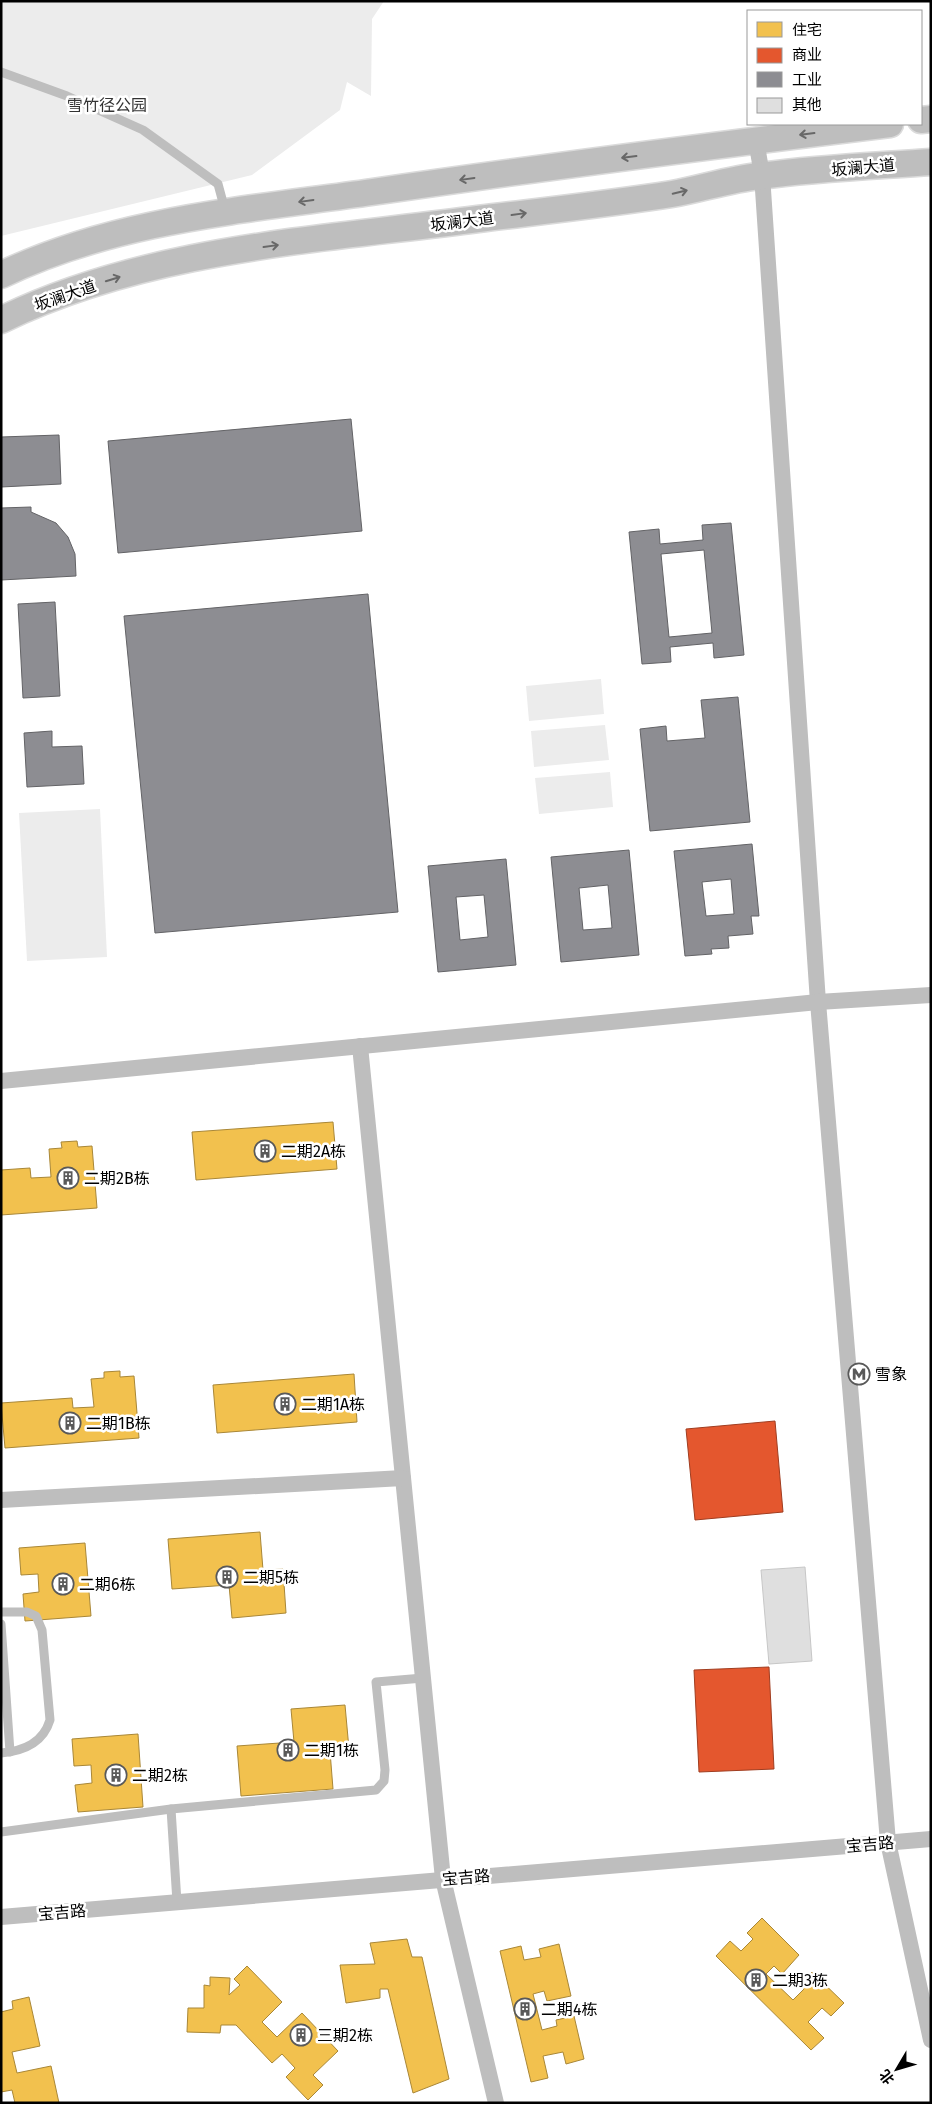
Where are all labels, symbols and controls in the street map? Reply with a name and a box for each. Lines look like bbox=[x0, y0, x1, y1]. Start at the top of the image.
legend bbox=[747, 10, 922, 125]
text: 住宅 bbox=[792, 21, 822, 39]
text: 商业 bbox=[792, 46, 822, 64]
text: 工业 bbox=[792, 71, 822, 89]
park label: 雪竹径公园 bbox=[67, 96, 147, 115]
text: 其他 bbox=[792, 96, 822, 114]
one-way arrow bbox=[799, 129, 815, 139]
one-way arrow bbox=[621, 153, 637, 163]
street label: 坂澜大道 bbox=[830, 155, 896, 180]
one-way arrow bbox=[460, 174, 476, 184]
one-way arrow bbox=[672, 187, 688, 196]
one-way arrow bbox=[299, 196, 315, 206]
street label: 坂澜大道 bbox=[429, 208, 495, 235]
one-way arrow bbox=[511, 209, 527, 219]
one-way arrow bbox=[263, 241, 279, 251]
one-way arrow bbox=[104, 274, 120, 284]
street label: 坂澜大道 bbox=[32, 276, 99, 315]
building icon: 二期2A栋 bbox=[253, 1139, 277, 1163]
place label: 二期2A栋 bbox=[281, 1142, 346, 1161]
building icon: 二期2B栋 bbox=[56, 1166, 80, 1190]
place label: 二期2B栋 bbox=[84, 1169, 150, 1188]
metro station icon: 雪象 bbox=[847, 1362, 871, 1386]
place label: 雪象 bbox=[875, 1365, 907, 1384]
building icon: 二期1A栋 bbox=[273, 1392, 297, 1416]
place label: 二期1A栋 bbox=[301, 1395, 365, 1414]
building icon: 二期1B栋 bbox=[58, 1411, 82, 1435]
place label: 二期1B栋 bbox=[86, 1414, 151, 1433]
building icon: 二期5栋 bbox=[215, 1565, 239, 1589]
place label: 二期5栋 bbox=[243, 1568, 299, 1587]
building icon: 二期6栋 bbox=[51, 1572, 75, 1596]
place label: 二期6栋 bbox=[79, 1575, 136, 1594]
building icon: 二期1栋 bbox=[276, 1738, 300, 1762]
place label: 二期1栋 bbox=[304, 1741, 359, 1760]
building icon: 二期2栋 bbox=[104, 1763, 128, 1787]
place label: 二期2栋 bbox=[132, 1766, 188, 1785]
street label: 宝吉路 bbox=[845, 1833, 895, 1856]
street label: 宝吉路 bbox=[441, 1866, 491, 1889]
street label: 宝吉路 bbox=[37, 1901, 87, 1924]
building icon: 二期3栋 bbox=[744, 1968, 768, 1992]
place label: 二期3栋 bbox=[772, 1971, 828, 1990]
building icon: 二期4栋 bbox=[513, 1997, 537, 2021]
place label: 二期4栋 bbox=[541, 2000, 598, 2019]
building icon: 三期2栋 bbox=[289, 2023, 313, 2047]
place label: 三期2栋 bbox=[317, 2026, 373, 2045]
north arrow bbox=[872, 2044, 922, 2094]
text: 北 bbox=[876, 2066, 898, 2087]

